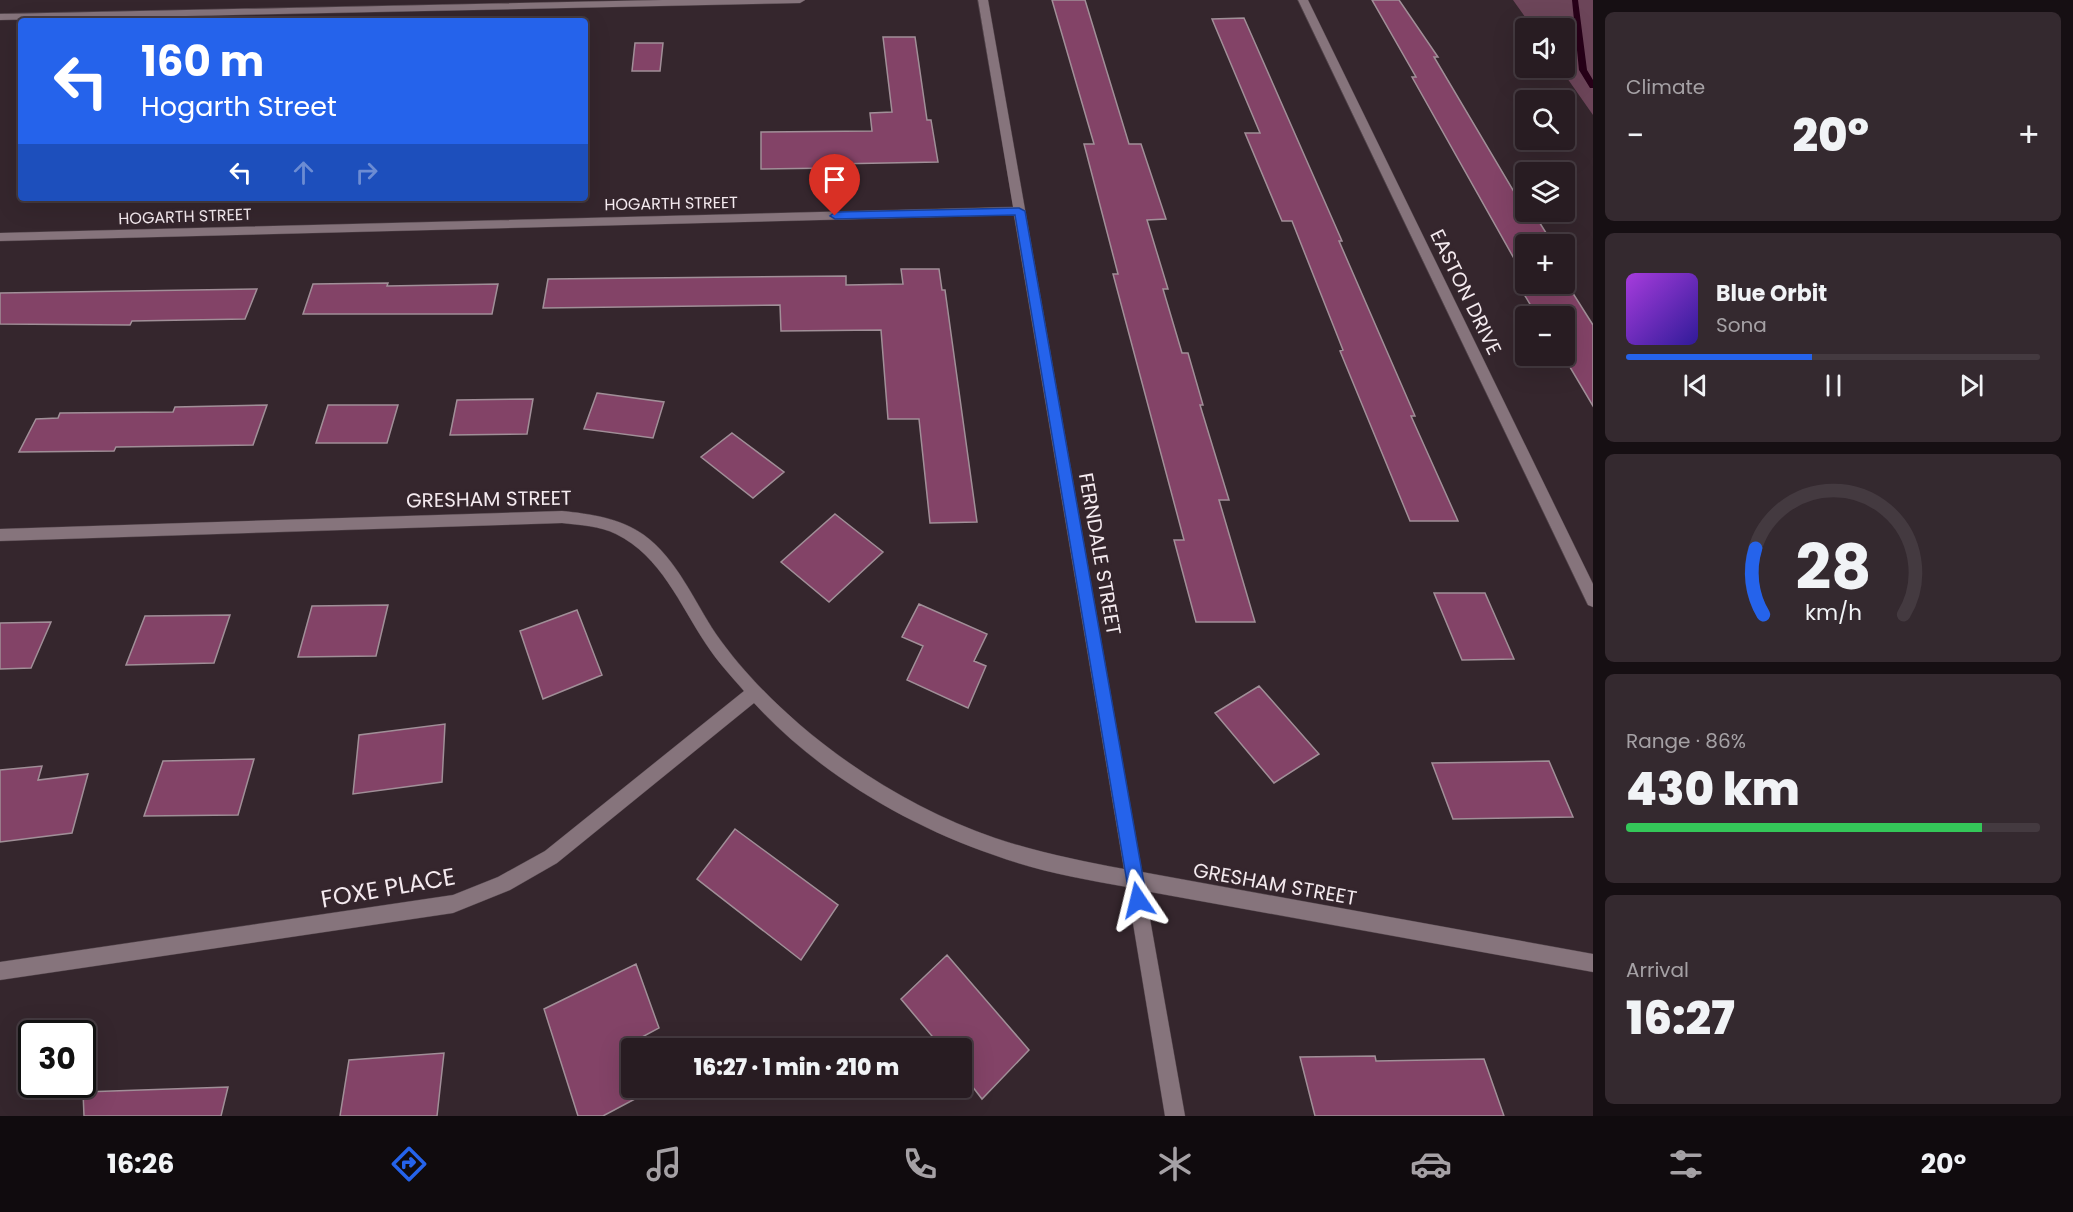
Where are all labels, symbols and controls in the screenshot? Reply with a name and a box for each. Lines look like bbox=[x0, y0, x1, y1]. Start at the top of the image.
map controls bbox=[1515, 18, 1575, 366]
button: sound bbox=[1515, 18, 1575, 78]
text: 160 m bbox=[141, 32, 264, 91]
icon: left bbox=[42, 42, 120, 120]
text: Climate bbox=[1626, 73, 1705, 101]
text: Hogarth Street bbox=[141, 88, 337, 125]
button: search bbox=[1515, 90, 1575, 150]
text: 20° bbox=[1792, 104, 1869, 167]
text: − bbox=[1626, 112, 1644, 159]
text: + bbox=[2017, 112, 2040, 159]
pin bbox=[809, 154, 860, 216]
icon: left bbox=[224, 156, 257, 189]
icon: ahead bbox=[287, 156, 320, 189]
icon: right bbox=[350, 156, 383, 189]
button: layers bbox=[1515, 162, 1575, 222]
icon: arrive bbox=[818, 163, 851, 196]
street label: HOGARTH STREET bbox=[604, 191, 738, 216]
street label: HOGARTH STREET bbox=[118, 203, 252, 230]
street label: EASTON DRIVE bbox=[1424, 225, 1508, 359]
button: + bbox=[1515, 234, 1575, 294]
text: Blue Orbit bbox=[1716, 278, 1827, 309]
button: − bbox=[1515, 306, 1575, 366]
text: Sona bbox=[1716, 311, 1767, 339]
icon: previous bbox=[1679, 369, 1712, 402]
icon: pause bbox=[1817, 369, 1850, 402]
icon: next bbox=[1955, 369, 1988, 402]
street label: FERNDALE STREET bbox=[1072, 471, 1128, 638]
street label: GRESHAM STREET bbox=[406, 484, 572, 514]
text: 28 bbox=[1795, 523, 1871, 611]
text: km/h bbox=[1804, 597, 1862, 628]
text: Range · 86% bbox=[1626, 727, 1746, 755]
text: 430 km bbox=[1626, 758, 1800, 821]
street label: GRESHAM STREET bbox=[1191, 856, 1359, 912]
street label: FOXE PLACE bbox=[318, 859, 458, 916]
position arrow bbox=[1106, 868, 1170, 932]
text: Arrival bbox=[1626, 956, 1689, 984]
text: 16:27 bbox=[1626, 987, 1735, 1050]
speed limit sign: 30 bbox=[18, 1020, 96, 1098]
text: 16:27 · 1 min · 210 m bbox=[694, 1052, 899, 1083]
icon: directions bbox=[388, 1143, 430, 1185]
icon: music bbox=[643, 1143, 685, 1185]
icon: phone bbox=[899, 1143, 941, 1185]
icon: climate bbox=[1154, 1143, 1196, 1185]
icon: car bbox=[1410, 1143, 1452, 1185]
icon: filters bbox=[1665, 1143, 1707, 1185]
text: 16:26 bbox=[107, 1145, 174, 1182]
text: 20° bbox=[1921, 1145, 1966, 1182]

